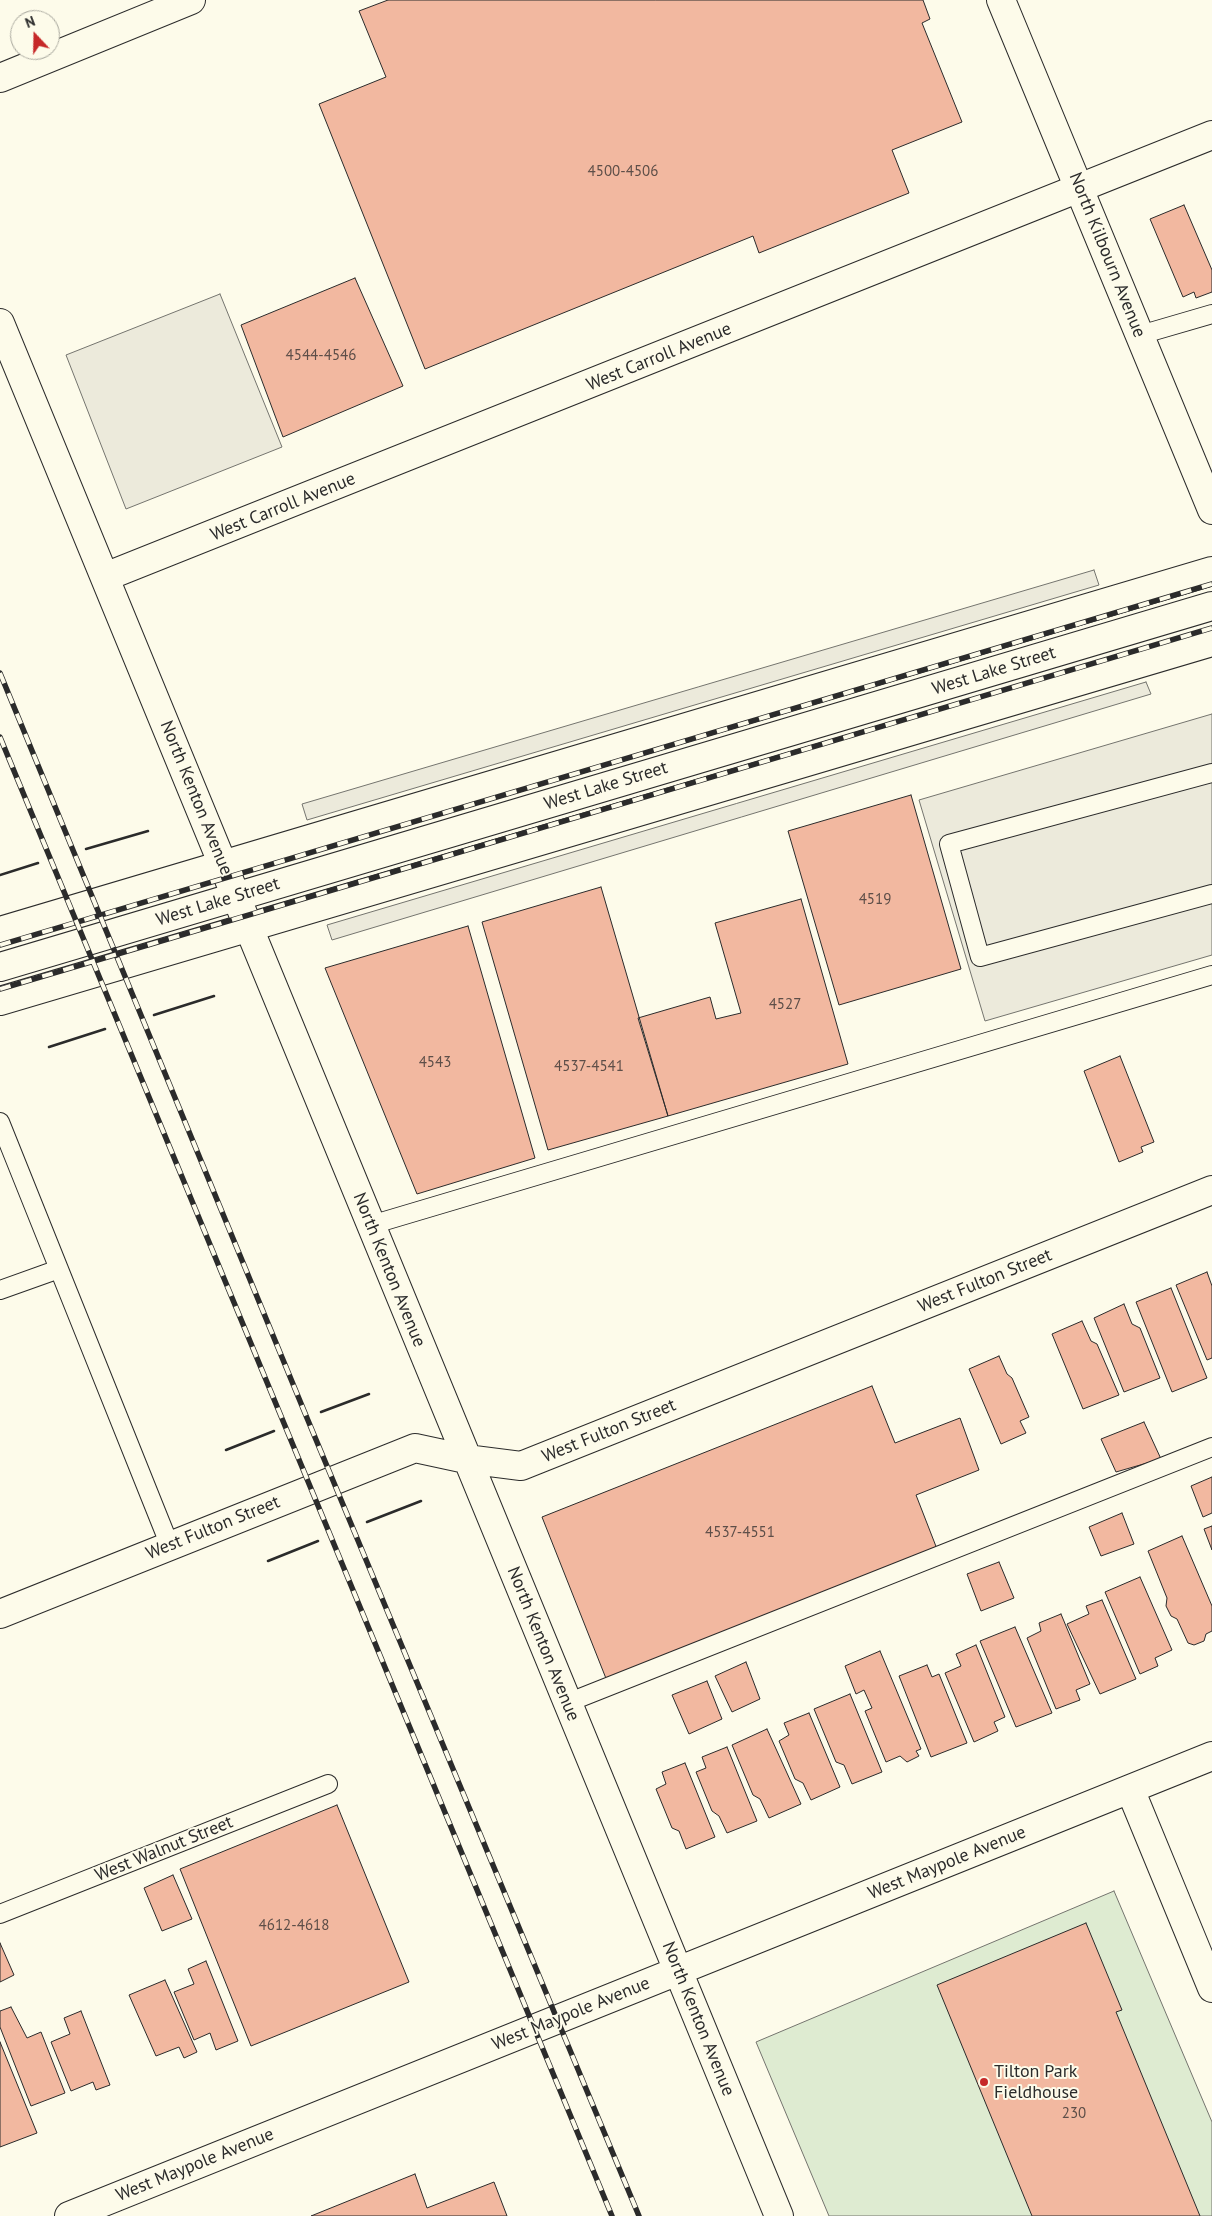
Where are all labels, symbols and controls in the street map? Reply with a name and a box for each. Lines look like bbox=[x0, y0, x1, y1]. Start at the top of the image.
north arrow bbox=[10, 10, 60, 60]
text: N bbox=[22, 12, 37, 32]
house number: 4500-4506 bbox=[588, 163, 658, 181]
street label: North Kilbourn Avenue bbox=[1064, 169, 1150, 341]
street label: West Carroll Avenue bbox=[584, 318, 734, 396]
house number: 4544-4546 bbox=[286, 347, 356, 365]
street label: West Carroll Avenue bbox=[208, 468, 358, 546]
street label: West Lake Street bbox=[930, 642, 1058, 700]
street label: North Kenton Avenue bbox=[155, 718, 237, 878]
street label: West Lake Street bbox=[542, 757, 670, 815]
street label: West Lake Street bbox=[154, 873, 282, 931]
house number: 4519 bbox=[859, 891, 891, 909]
house number: 4527 bbox=[769, 996, 801, 1014]
house number: 4543 bbox=[419, 1054, 451, 1072]
house number: 4537-4541 bbox=[554, 1058, 624, 1076]
street label: North Kenton Avenue bbox=[348, 1190, 430, 1350]
street label: West Fulton Street bbox=[915, 1244, 1055, 1318]
street label: West Fulton Street bbox=[539, 1394, 679, 1468]
street label: West Fulton Street bbox=[143, 1491, 283, 1565]
house number: 4537-4551 bbox=[705, 1524, 775, 1542]
street label: North Kenton Avenue bbox=[502, 1564, 584, 1724]
street label: West Walnut Street bbox=[92, 1812, 236, 1886]
street label: West Maypole Avenue bbox=[865, 1821, 1029, 1905]
house number: 4612-4618 bbox=[259, 1917, 329, 1935]
street label: North Kenton Avenue bbox=[657, 1939, 739, 2099]
street label: West Maypole Avenue bbox=[489, 1972, 653, 2056]
place label: Tilton Park Fieldhouse bbox=[994, 2061, 1078, 2104]
marker: Tilton Park Fieldhouse bbox=[978, 2076, 990, 2088]
house number: 230 bbox=[1062, 2105, 1086, 2123]
street label: West Maypole Avenue bbox=[113, 2123, 277, 2207]

